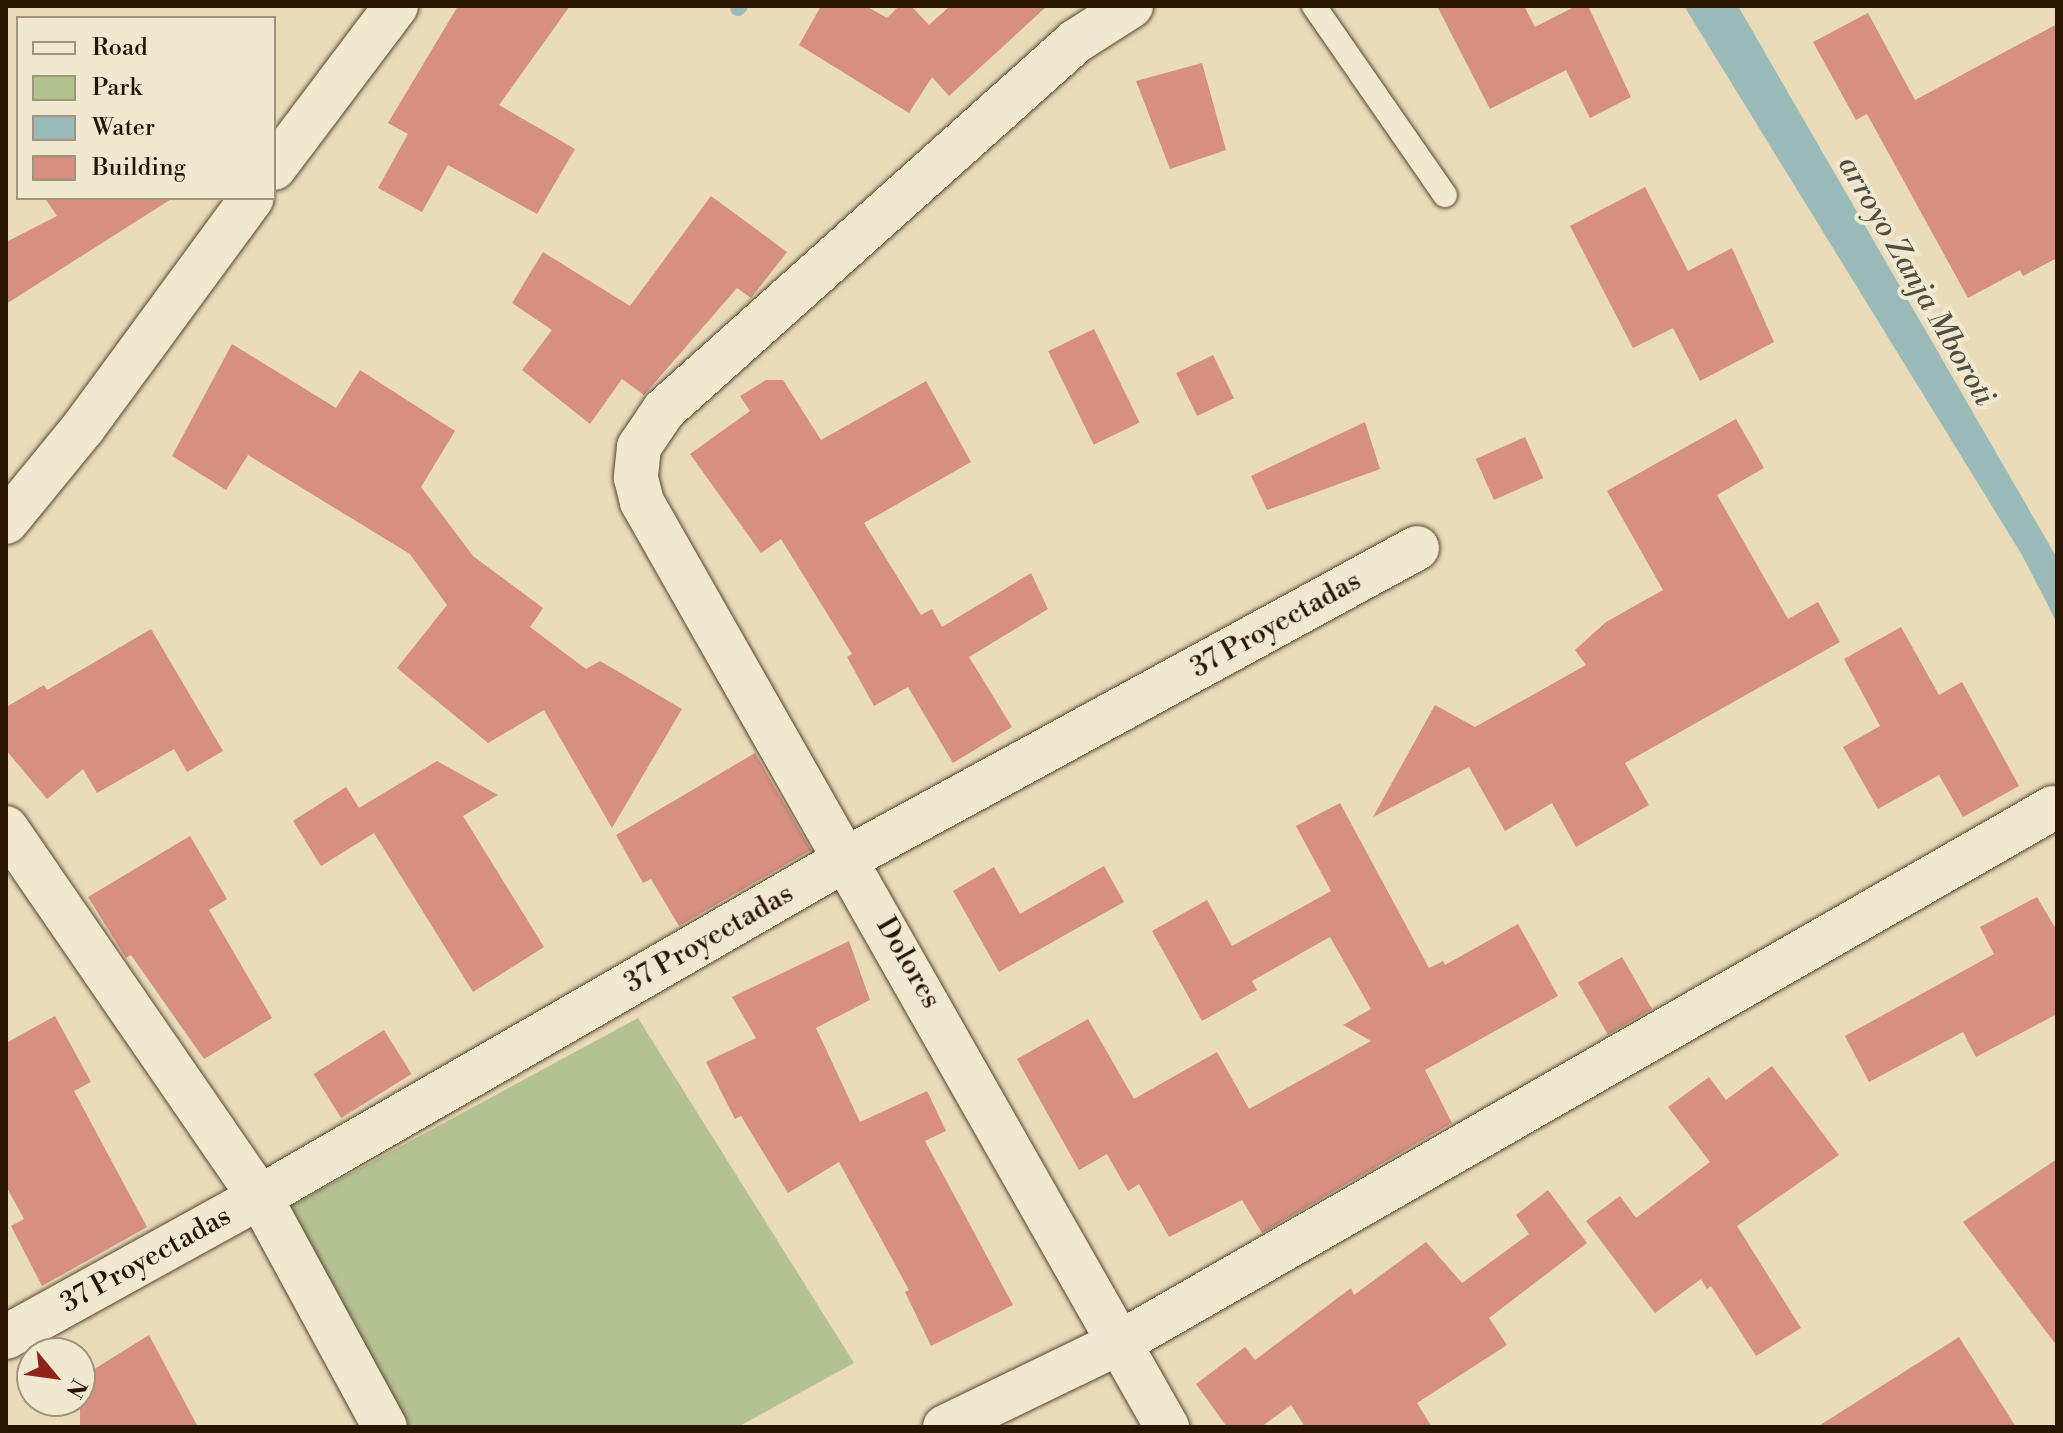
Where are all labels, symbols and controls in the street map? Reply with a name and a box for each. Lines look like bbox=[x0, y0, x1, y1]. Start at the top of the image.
legend bbox=[16, 16, 276, 200]
text: Road bbox=[92, 33, 148, 63]
text: Park bbox=[92, 73, 142, 103]
text: Water bbox=[92, 113, 155, 143]
water label: arroyo Zanja Mboroti bbox=[1830, 150, 2002, 412]
text: Building bbox=[92, 153, 186, 183]
street label: 37 Proyectadas bbox=[1185, 564, 1367, 686]
street label: 37 Proyectadas bbox=[619, 877, 799, 1001]
street label: Dolores bbox=[869, 911, 947, 1015]
street label: 37 Proyectadas bbox=[55, 1199, 237, 1321]
north arrow bbox=[16, 1337, 96, 1417]
text: N bbox=[60, 1374, 92, 1402]

